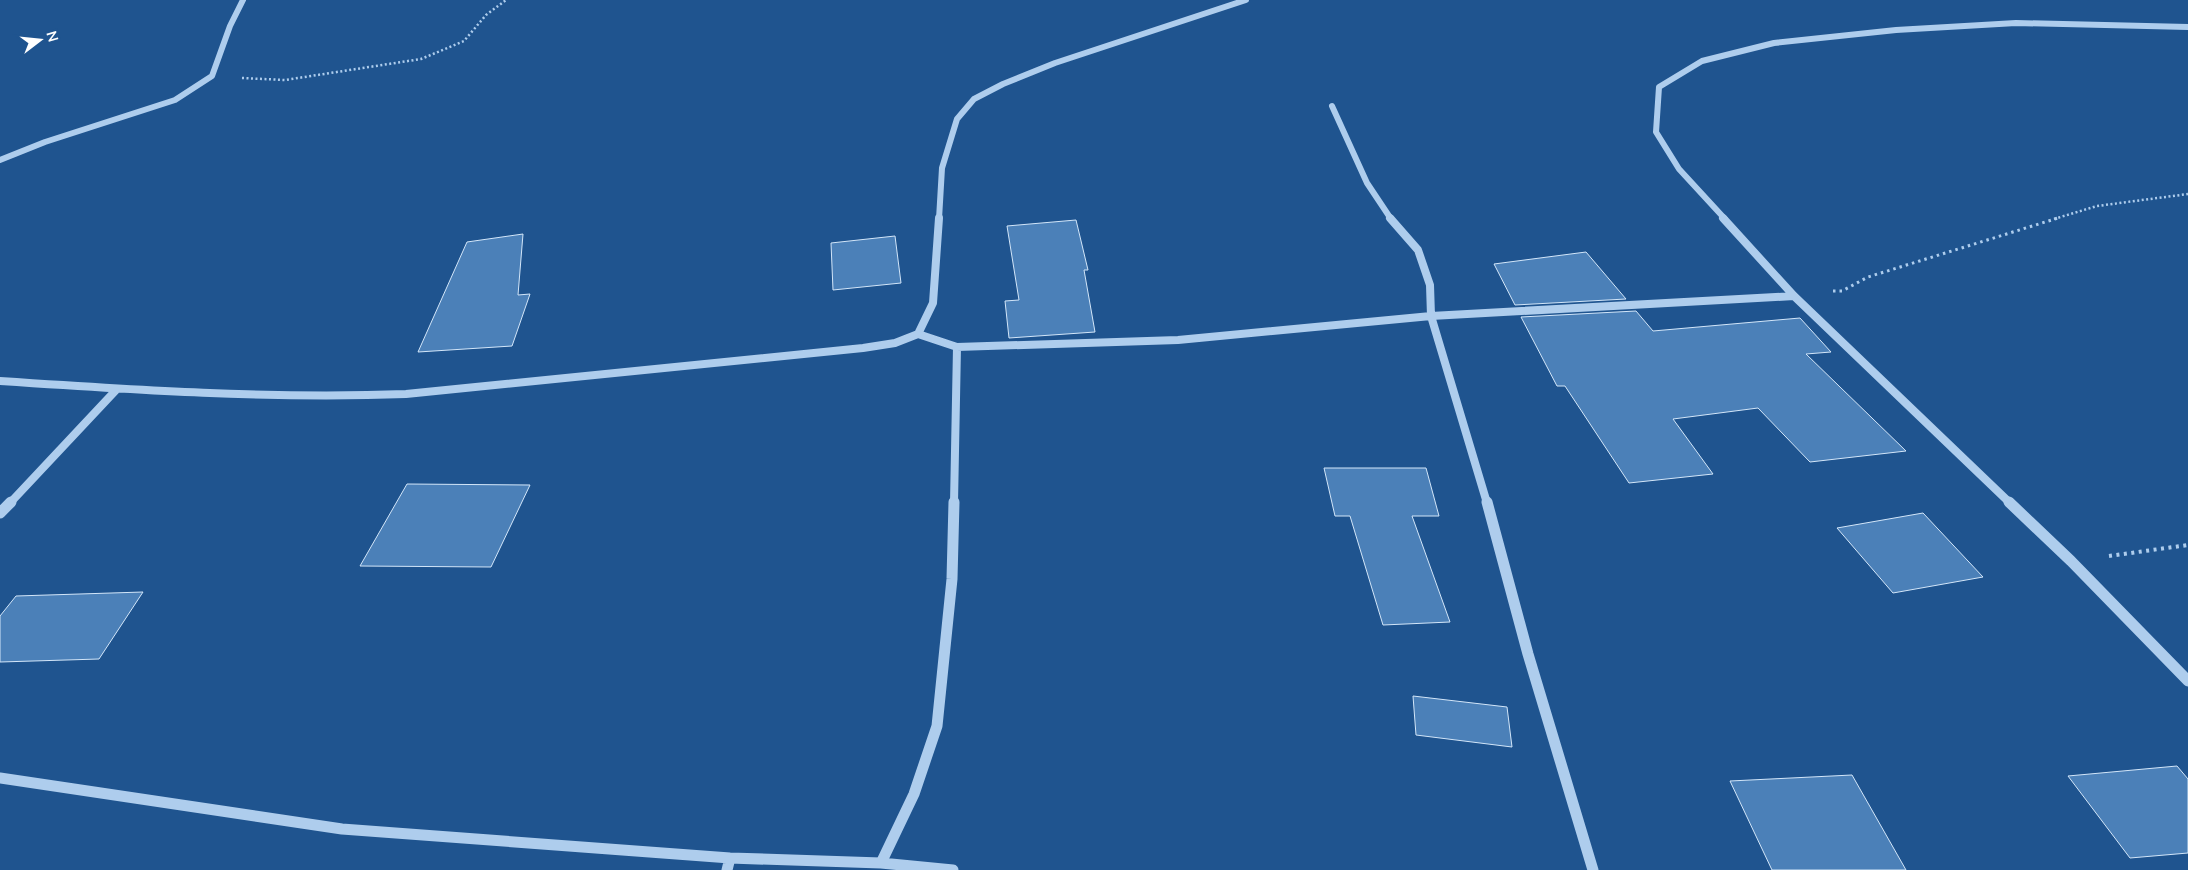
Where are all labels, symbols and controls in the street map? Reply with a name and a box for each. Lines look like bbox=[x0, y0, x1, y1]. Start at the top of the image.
north arrow bbox=[15, 15, 65, 65]
text: N bbox=[41, 29, 63, 44]

